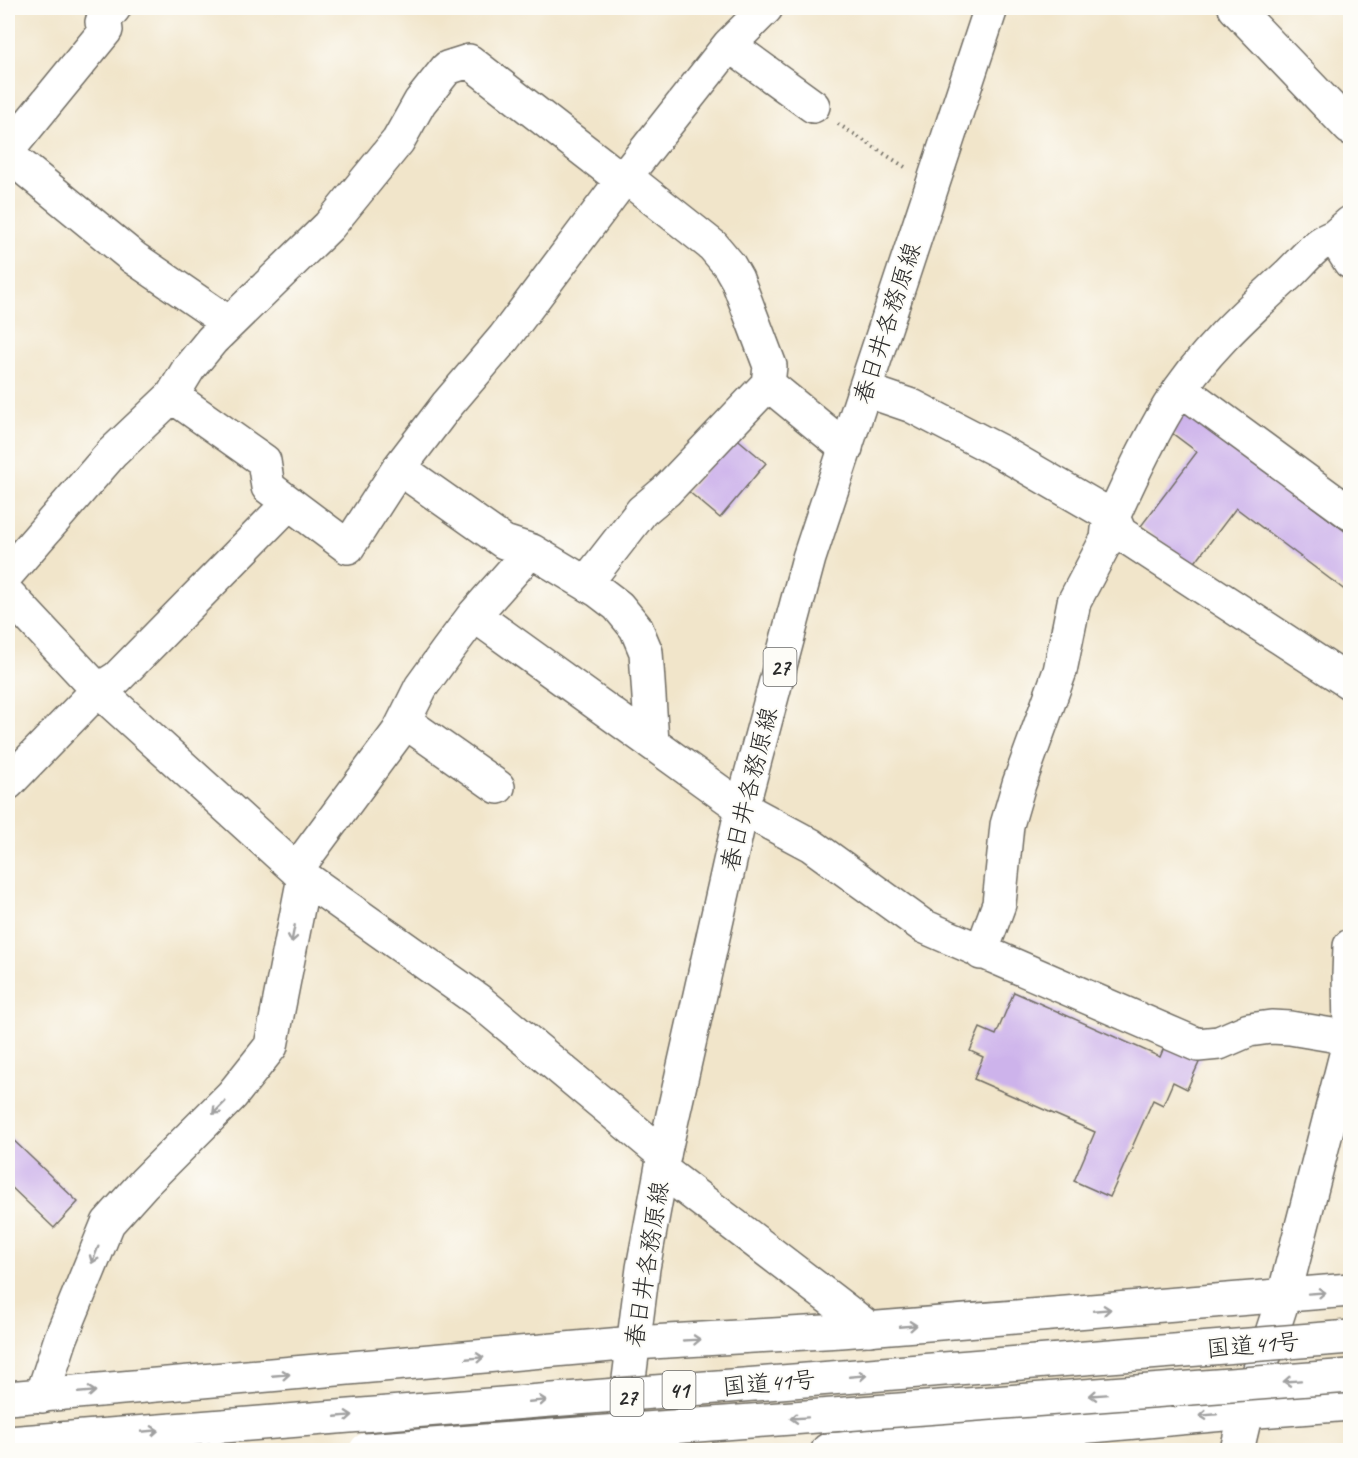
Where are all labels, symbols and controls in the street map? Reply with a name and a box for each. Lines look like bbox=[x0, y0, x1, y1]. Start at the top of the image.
street label: 春日井各務原線 bbox=[847, 238, 927, 408]
road number: 27 bbox=[764, 648, 796, 686]
street label: 春日井各務原線 bbox=[714, 704, 784, 874]
one-way arrow bbox=[287, 924, 298, 943]
one-way arrow bbox=[212, 1100, 227, 1115]
street label: 春日井各務原線 bbox=[619, 1179, 675, 1349]
one-way arrow bbox=[89, 1246, 100, 1264]
one-way arrow bbox=[1307, 1287, 1327, 1298]
one-way arrow bbox=[1092, 1304, 1112, 1315]
one-way arrow bbox=[898, 1320, 917, 1331]
street label: 国道41号 bbox=[1205, 1326, 1301, 1364]
one-way arrow bbox=[682, 1335, 702, 1346]
one-way arrow bbox=[465, 1352, 485, 1363]
street label: 国道41号 bbox=[721, 1364, 817, 1402]
one-way arrow bbox=[271, 1369, 290, 1380]
one-way arrow bbox=[848, 1370, 868, 1381]
road number: 41 bbox=[662, 1371, 696, 1409]
one-way arrow bbox=[1283, 1376, 1303, 1387]
road number: 27 bbox=[610, 1378, 644, 1416]
one-way arrow bbox=[76, 1386, 96, 1397]
one-way arrow bbox=[1088, 1390, 1108, 1401]
one-way arrow bbox=[528, 1395, 548, 1406]
one-way arrow bbox=[333, 1410, 353, 1421]
one-way arrow bbox=[1199, 1410, 1219, 1421]
one-way arrow bbox=[789, 1413, 809, 1424]
one-way arrow bbox=[139, 1426, 159, 1437]

